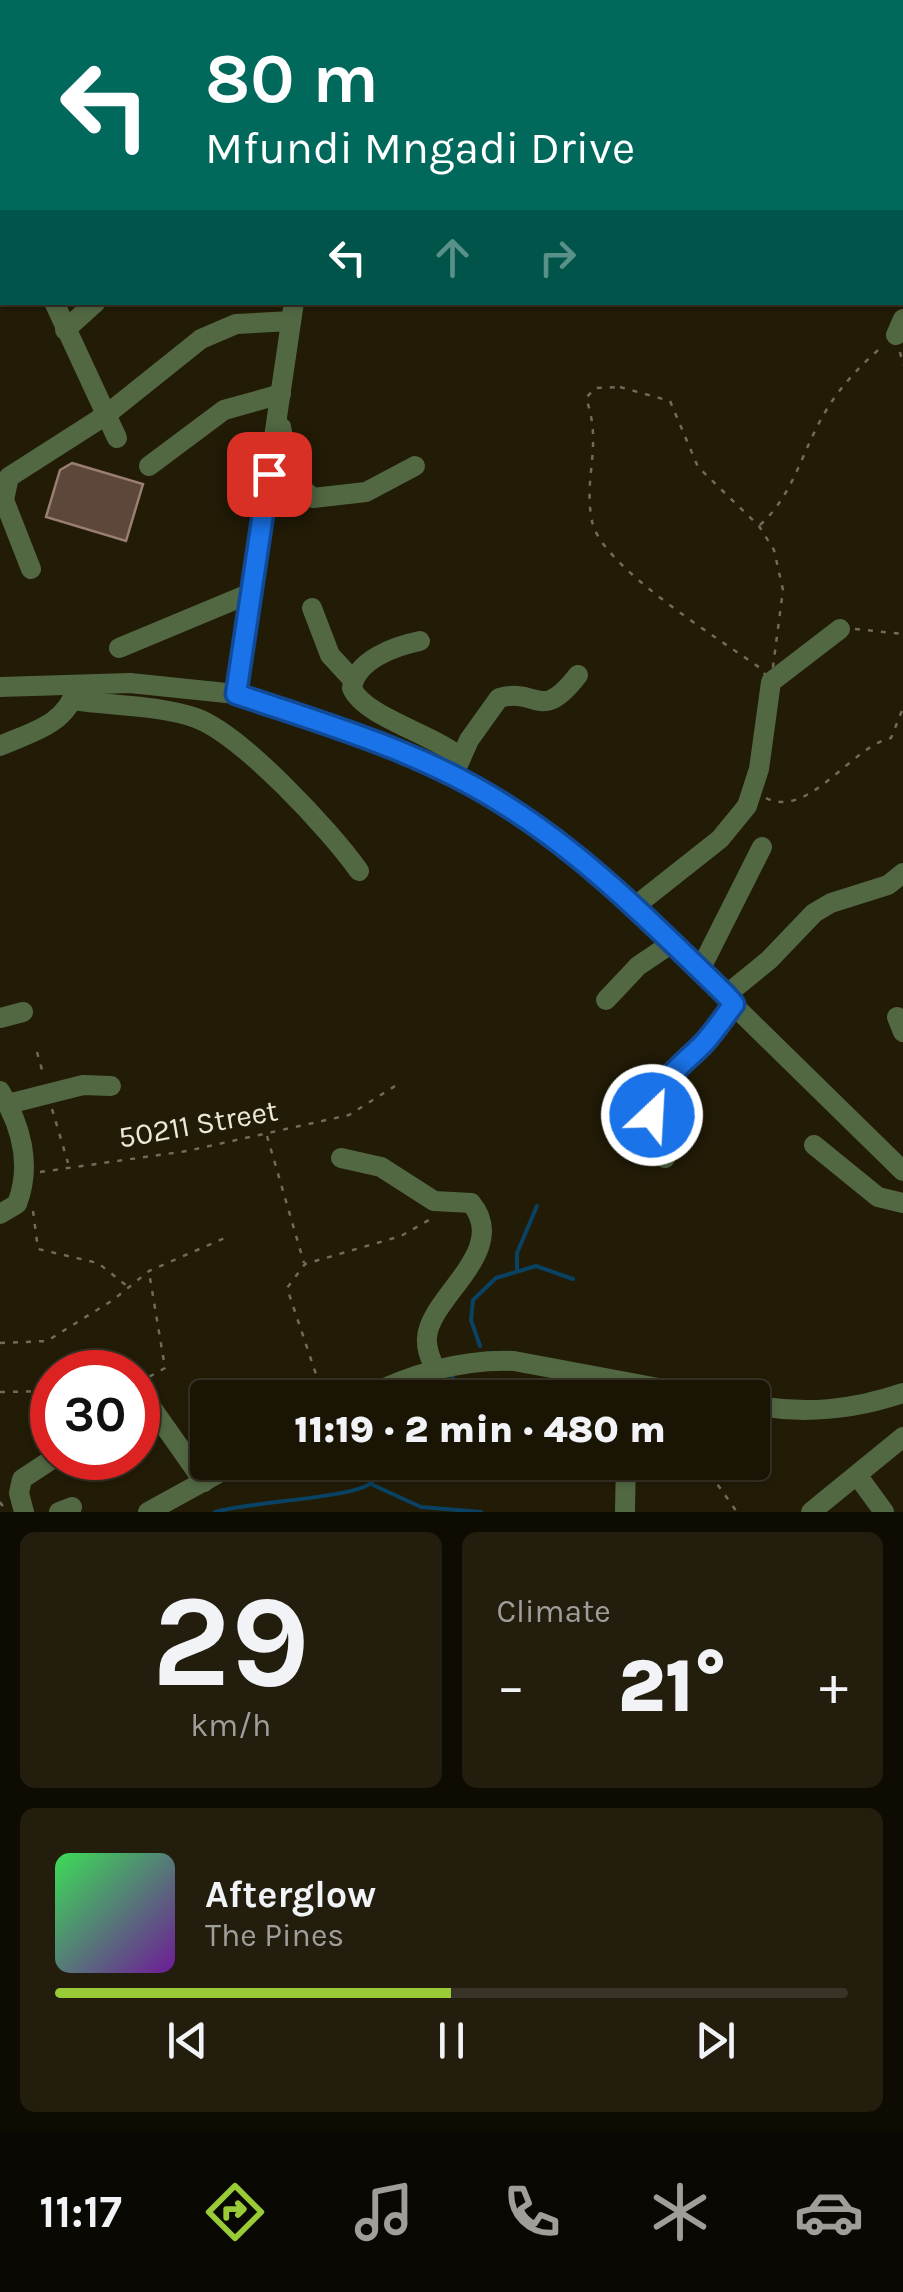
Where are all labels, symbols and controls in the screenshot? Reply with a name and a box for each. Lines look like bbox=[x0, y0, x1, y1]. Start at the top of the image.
text: 80 m bbox=[205, 38, 379, 120]
icon: left bbox=[40, 40, 170, 170]
text: Mfundi Mngadi Drive bbox=[205, 122, 635, 174]
icon: left bbox=[320, 230, 375, 285]
icon: ahead bbox=[425, 230, 480, 285]
icon: right bbox=[530, 230, 585, 285]
pin bbox=[227, 432, 312, 517]
icon: arrive bbox=[242, 447, 297, 502]
position arrow bbox=[600, 1063, 704, 1167]
street label: 50211 Street bbox=[115, 1092, 281, 1156]
speed limit sign: 30 bbox=[30, 1350, 160, 1480]
text: 11:19 · 2 min · 480 m bbox=[294, 1407, 666, 1452]
text: 29 bbox=[152, 1566, 310, 1718]
text: Climate bbox=[497, 1593, 611, 1630]
text: 21° bbox=[618, 1642, 727, 1730]
text: − bbox=[497, 1654, 525, 1718]
text: + bbox=[819, 1654, 848, 1718]
text: km/h bbox=[190, 1707, 271, 1744]
text: Afterglow bbox=[205, 1872, 376, 1917]
text: The Pines bbox=[205, 1917, 344, 1954]
icon: previous bbox=[160, 2013, 215, 2068]
icon: pause bbox=[424, 2013, 479, 2068]
icon: next bbox=[688, 2013, 743, 2068]
icon: directions bbox=[200, 2177, 270, 2247]
icon: music bbox=[349, 2177, 419, 2247]
icon: phone bbox=[497, 2177, 567, 2247]
icon: climate bbox=[645, 2177, 715, 2247]
icon: car bbox=[794, 2177, 864, 2247]
text: 11:17 bbox=[39, 2186, 122, 2238]

